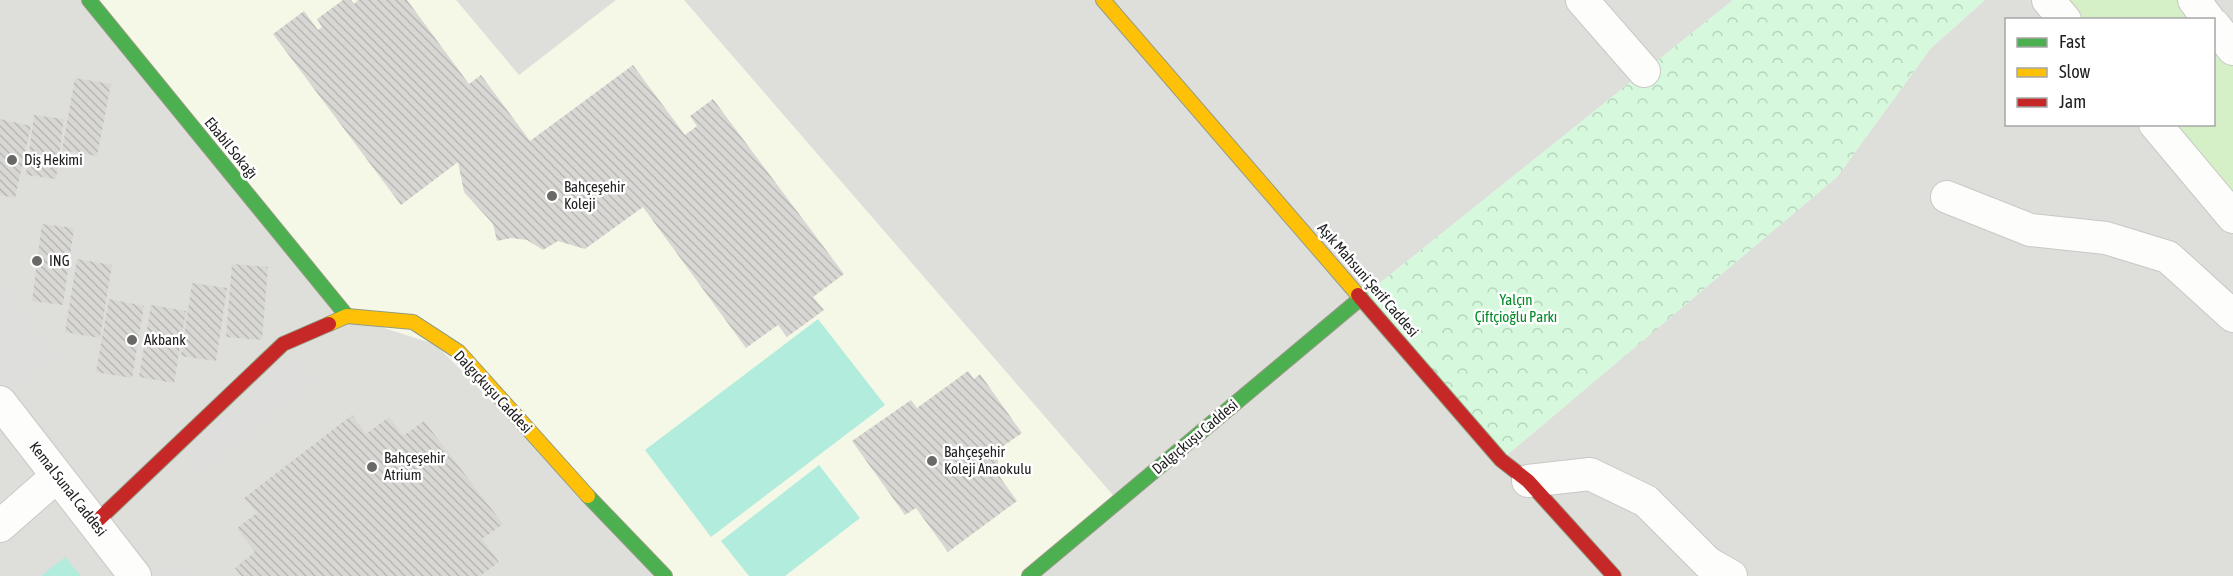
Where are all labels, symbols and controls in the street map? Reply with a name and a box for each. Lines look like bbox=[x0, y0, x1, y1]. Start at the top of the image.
legend bbox=[2005, 18, 2215, 126]
text: Fast bbox=[2059, 31, 2086, 52]
text: Slow bbox=[2059, 61, 2090, 82]
text: Jam bbox=[2059, 91, 2086, 112]
street label: Ebabil Sokağı bbox=[202, 114, 261, 182]
place label: Diş Hekimi bbox=[24, 151, 83, 168]
marker: Diş Hekimi bbox=[5, 153, 19, 167]
place label: Bahçeşehir Koleji bbox=[564, 178, 626, 212]
marker: Bahçeşehir Koleji bbox=[545, 189, 559, 203]
street label: Aşık Mahsuni Şerif Caddesi bbox=[1314, 219, 1422, 340]
place label: ING bbox=[49, 252, 70, 269]
marker: ING bbox=[30, 254, 44, 268]
park label: Yalçın Çiftçioğlu Parkı bbox=[1475, 291, 1557, 325]
place label: Akbank bbox=[144, 331, 186, 348]
marker: Akbank bbox=[125, 333, 139, 347]
street label: Dalgıçkuşu Caddesi bbox=[451, 347, 536, 436]
street label: Dalgıçkuşu Caddesi bbox=[1148, 396, 1241, 477]
street label: Kemal Sunal Caddesi bbox=[26, 438, 110, 539]
place label: Bahçeşehir Koleji Anaokulu bbox=[944, 443, 1031, 477]
place label: Bahçeşehir Atrium bbox=[384, 449, 446, 483]
marker: Bahçeşehir Koleji Anaokulu bbox=[925, 454, 939, 468]
marker: Bahçeşehir Atrium bbox=[365, 460, 379, 474]

